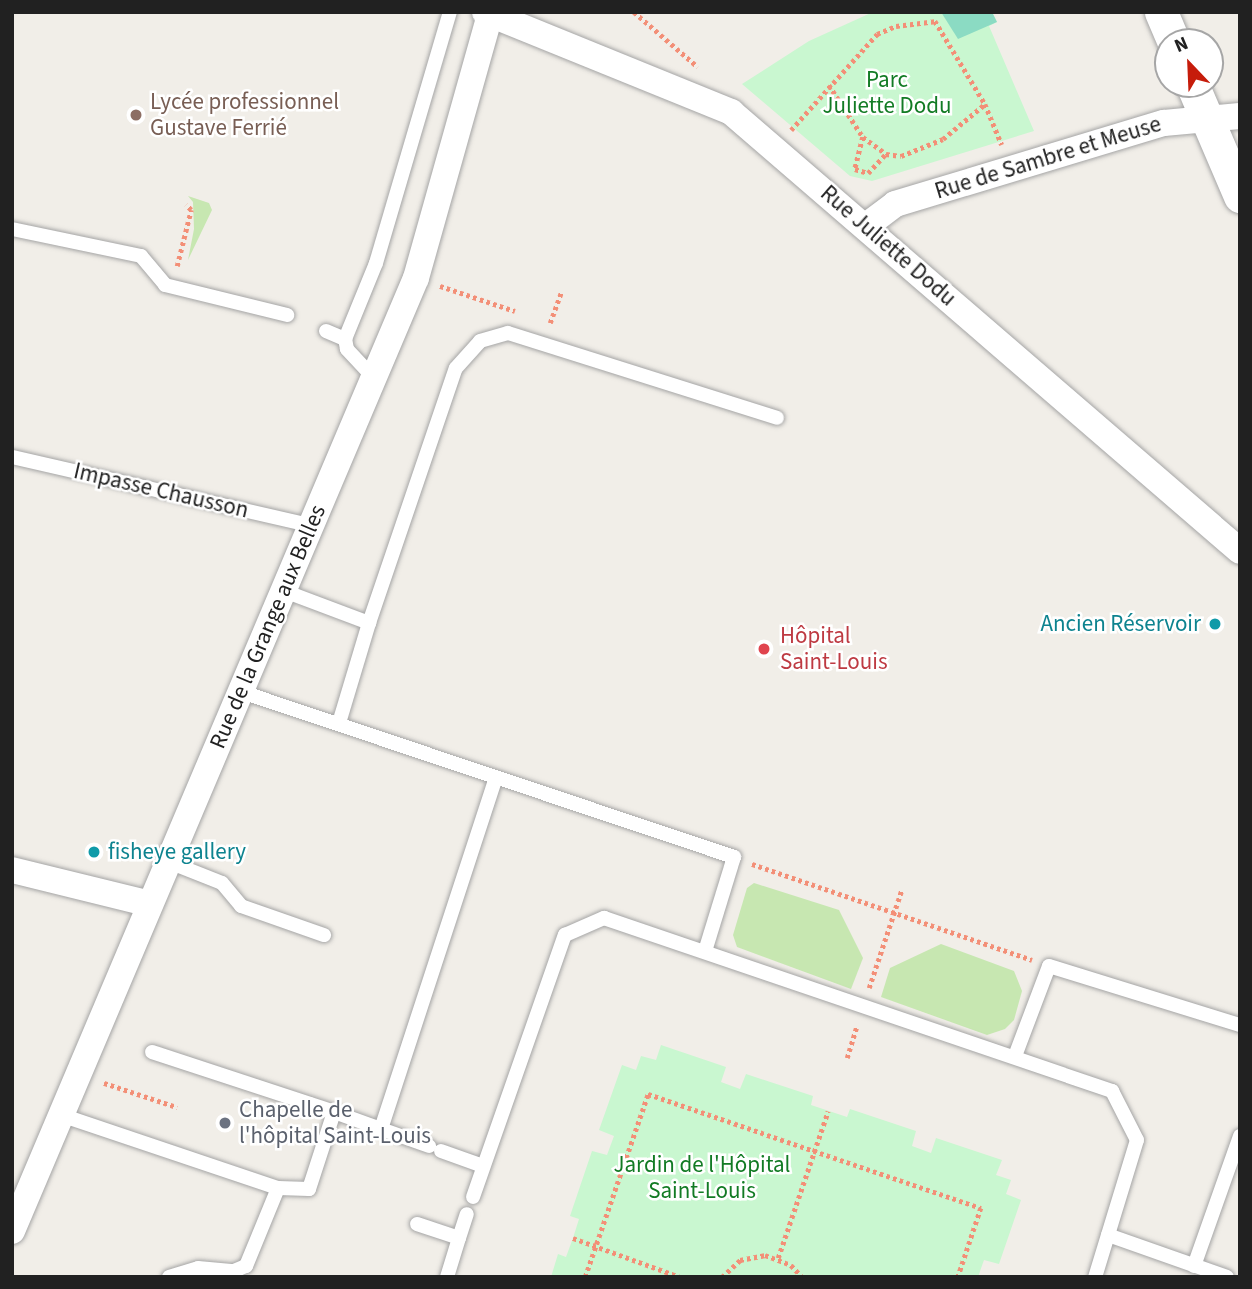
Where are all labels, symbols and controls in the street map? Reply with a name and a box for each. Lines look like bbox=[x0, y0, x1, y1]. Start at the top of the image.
north arrow bbox=[1154, 28, 1224, 98]
text: N bbox=[1170, 30, 1192, 60]
park label: Parc Juliette Dodu bbox=[823, 66, 951, 120]
place label: Lycée professionnel Gustave Ferrié bbox=[150, 88, 339, 142]
marker: Lycée professionnel Gustave Ferrié bbox=[128, 107, 144, 123]
street label: Rue de Sambre et Meuse bbox=[932, 110, 1164, 206]
street label: Rue Juliette Dodu bbox=[815, 180, 961, 312]
street label: Impasse Chausson bbox=[71, 457, 251, 525]
street label: Rue de la Grange aux Belles bbox=[204, 501, 332, 753]
place label: Ancien Réservoir bbox=[1041, 610, 1201, 638]
marker: Ancien Réservoir bbox=[1207, 616, 1223, 632]
place label: Hôpital Saint-Louis bbox=[780, 622, 888, 676]
marker: Hôpital Saint-Louis bbox=[754, 639, 774, 659]
place label: fisheye gallery bbox=[108, 838, 246, 866]
marker: fisheye gallery bbox=[86, 844, 102, 860]
place label: Chapelle de l'hôpital Saint-Louis bbox=[239, 1096, 431, 1150]
marker: Chapelle de l'hôpital Saint-Louis bbox=[217, 1115, 233, 1131]
park label: Jardin de l'Hôpital Saint-Louis bbox=[614, 1151, 790, 1205]

